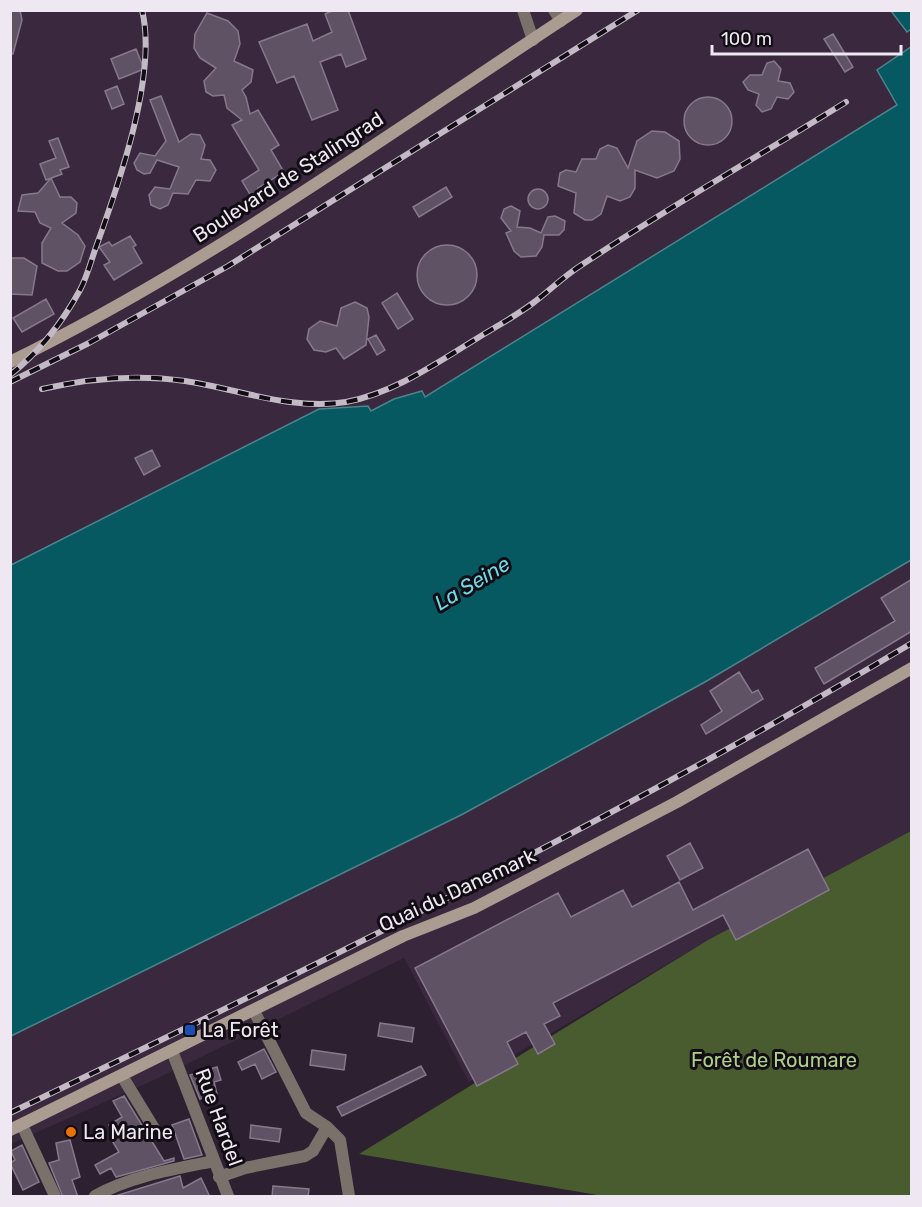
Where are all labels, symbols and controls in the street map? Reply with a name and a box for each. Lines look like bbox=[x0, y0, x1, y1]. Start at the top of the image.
scale bar bbox=[712, 18, 901, 56]
text: 100 m bbox=[721, 28, 772, 50]
street label: Boulevard de Stalingrad bbox=[188, 106, 388, 248]
water label: La Seine bbox=[430, 551, 514, 615]
street label: Quai du Danemark bbox=[375, 843, 540, 937]
place label: La Forêt bbox=[202, 1018, 279, 1042]
marker: La Forêt bbox=[183, 1023, 197, 1037]
park label: Forêt de Roumare bbox=[691, 1048, 857, 1072]
street label: Rue Hardel bbox=[190, 1065, 248, 1169]
place label: La Marine bbox=[83, 1120, 173, 1144]
marker: La Marine bbox=[64, 1125, 78, 1139]

